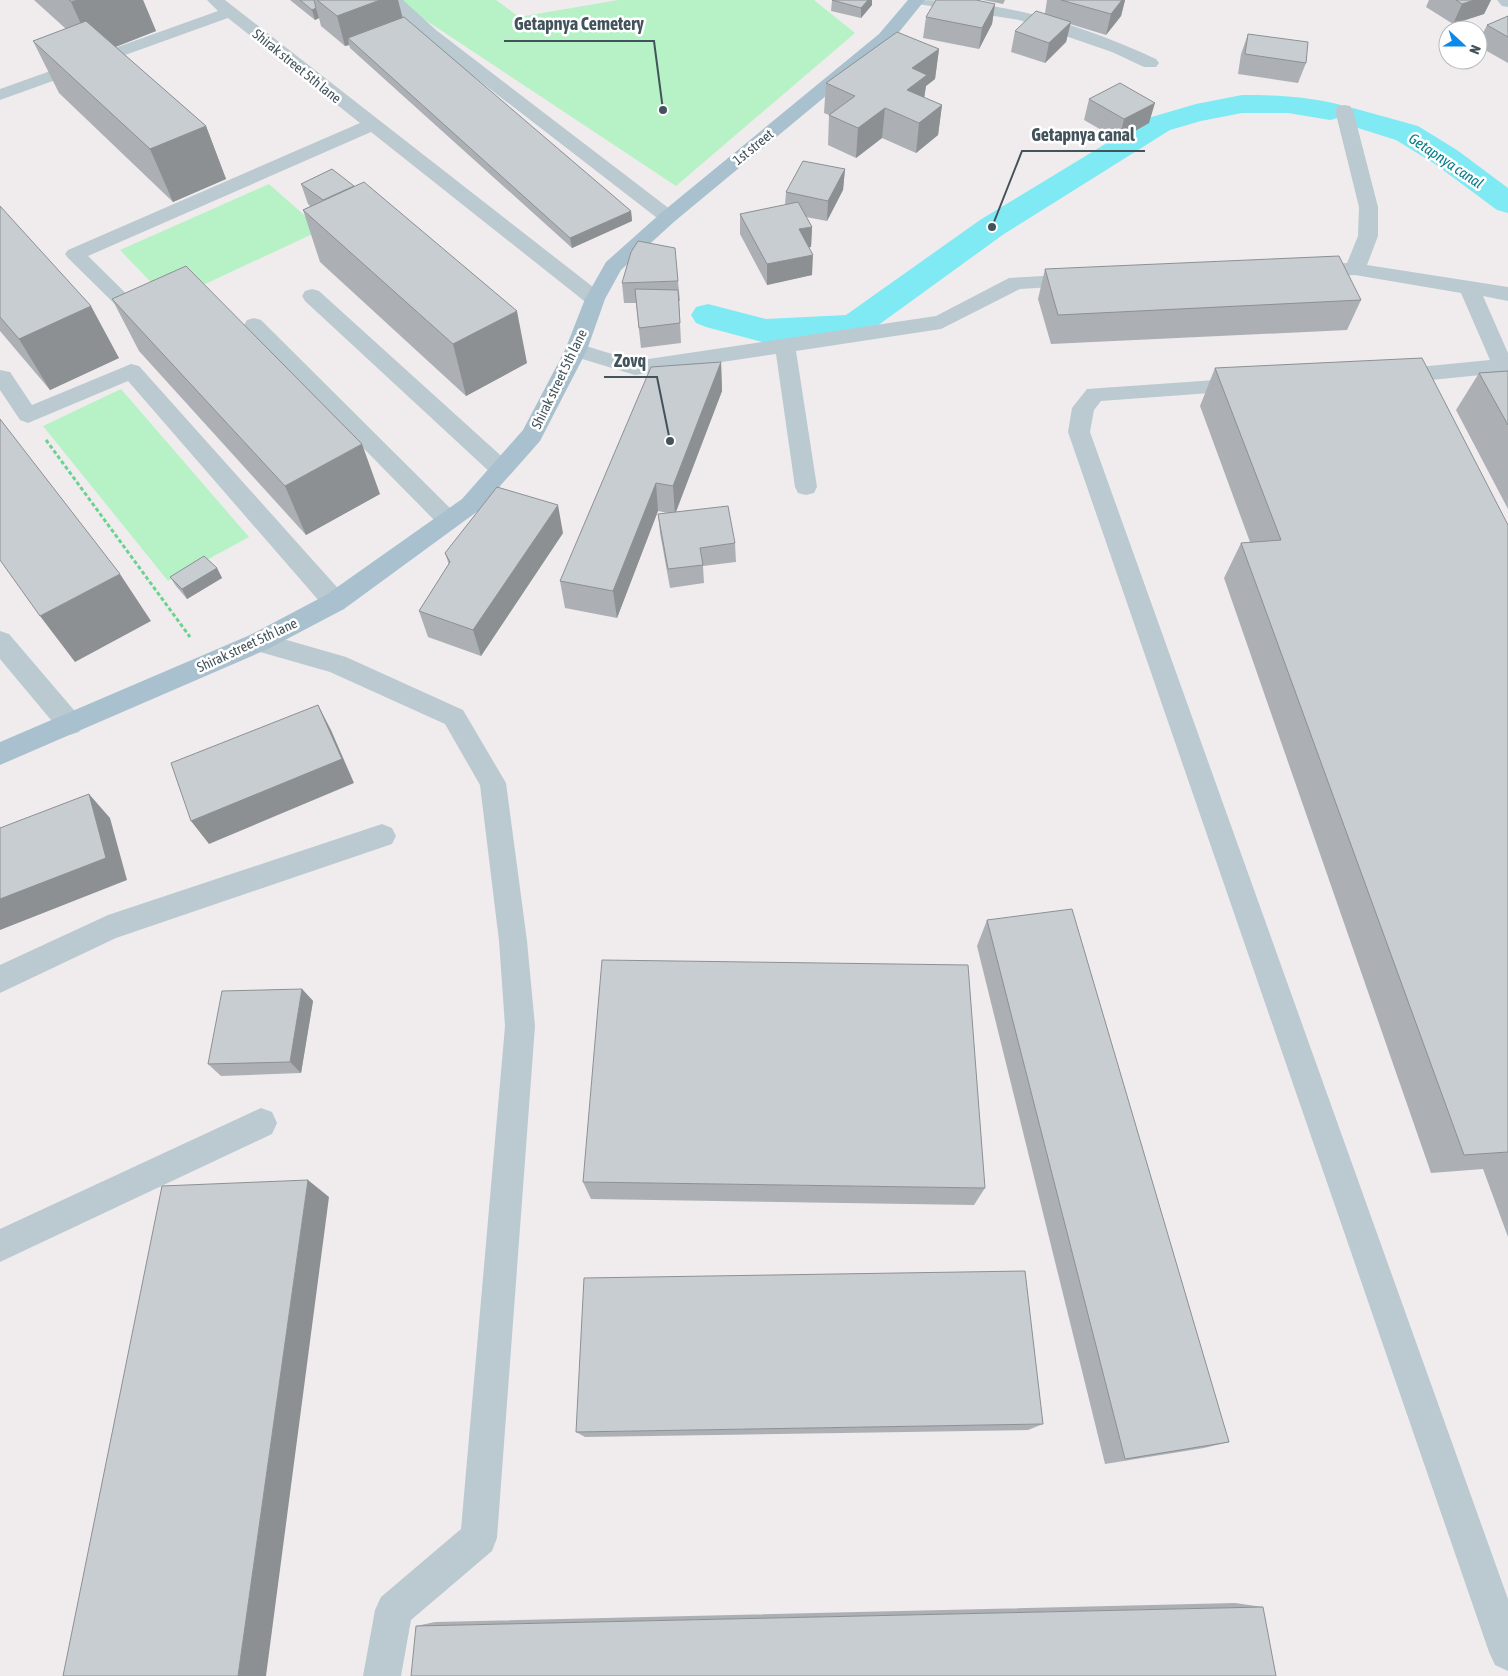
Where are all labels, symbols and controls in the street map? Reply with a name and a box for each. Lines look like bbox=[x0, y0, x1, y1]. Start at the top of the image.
callout: Getapnya Cemetery bbox=[504, 8, 654, 41]
text: Getapnya Cemetery bbox=[514, 13, 645, 34]
north arrow bbox=[1438, 20, 1488, 70]
street label: Shirak street 5th lane bbox=[250, 26, 344, 106]
text: N bbox=[1466, 43, 1484, 56]
callout: Getapnya canal bbox=[1022, 118, 1145, 151]
text: Getapnya canal bbox=[1031, 124, 1135, 145]
street label: 1st street bbox=[730, 126, 776, 168]
water label: Getapnya canal bbox=[1406, 129, 1487, 192]
street label: Shirak street 5th lane bbox=[528, 327, 590, 431]
callout: Zovq bbox=[604, 344, 657, 377]
text: Zovq bbox=[614, 350, 646, 371]
street label: Shirak street 5th lane bbox=[194, 615, 300, 675]

